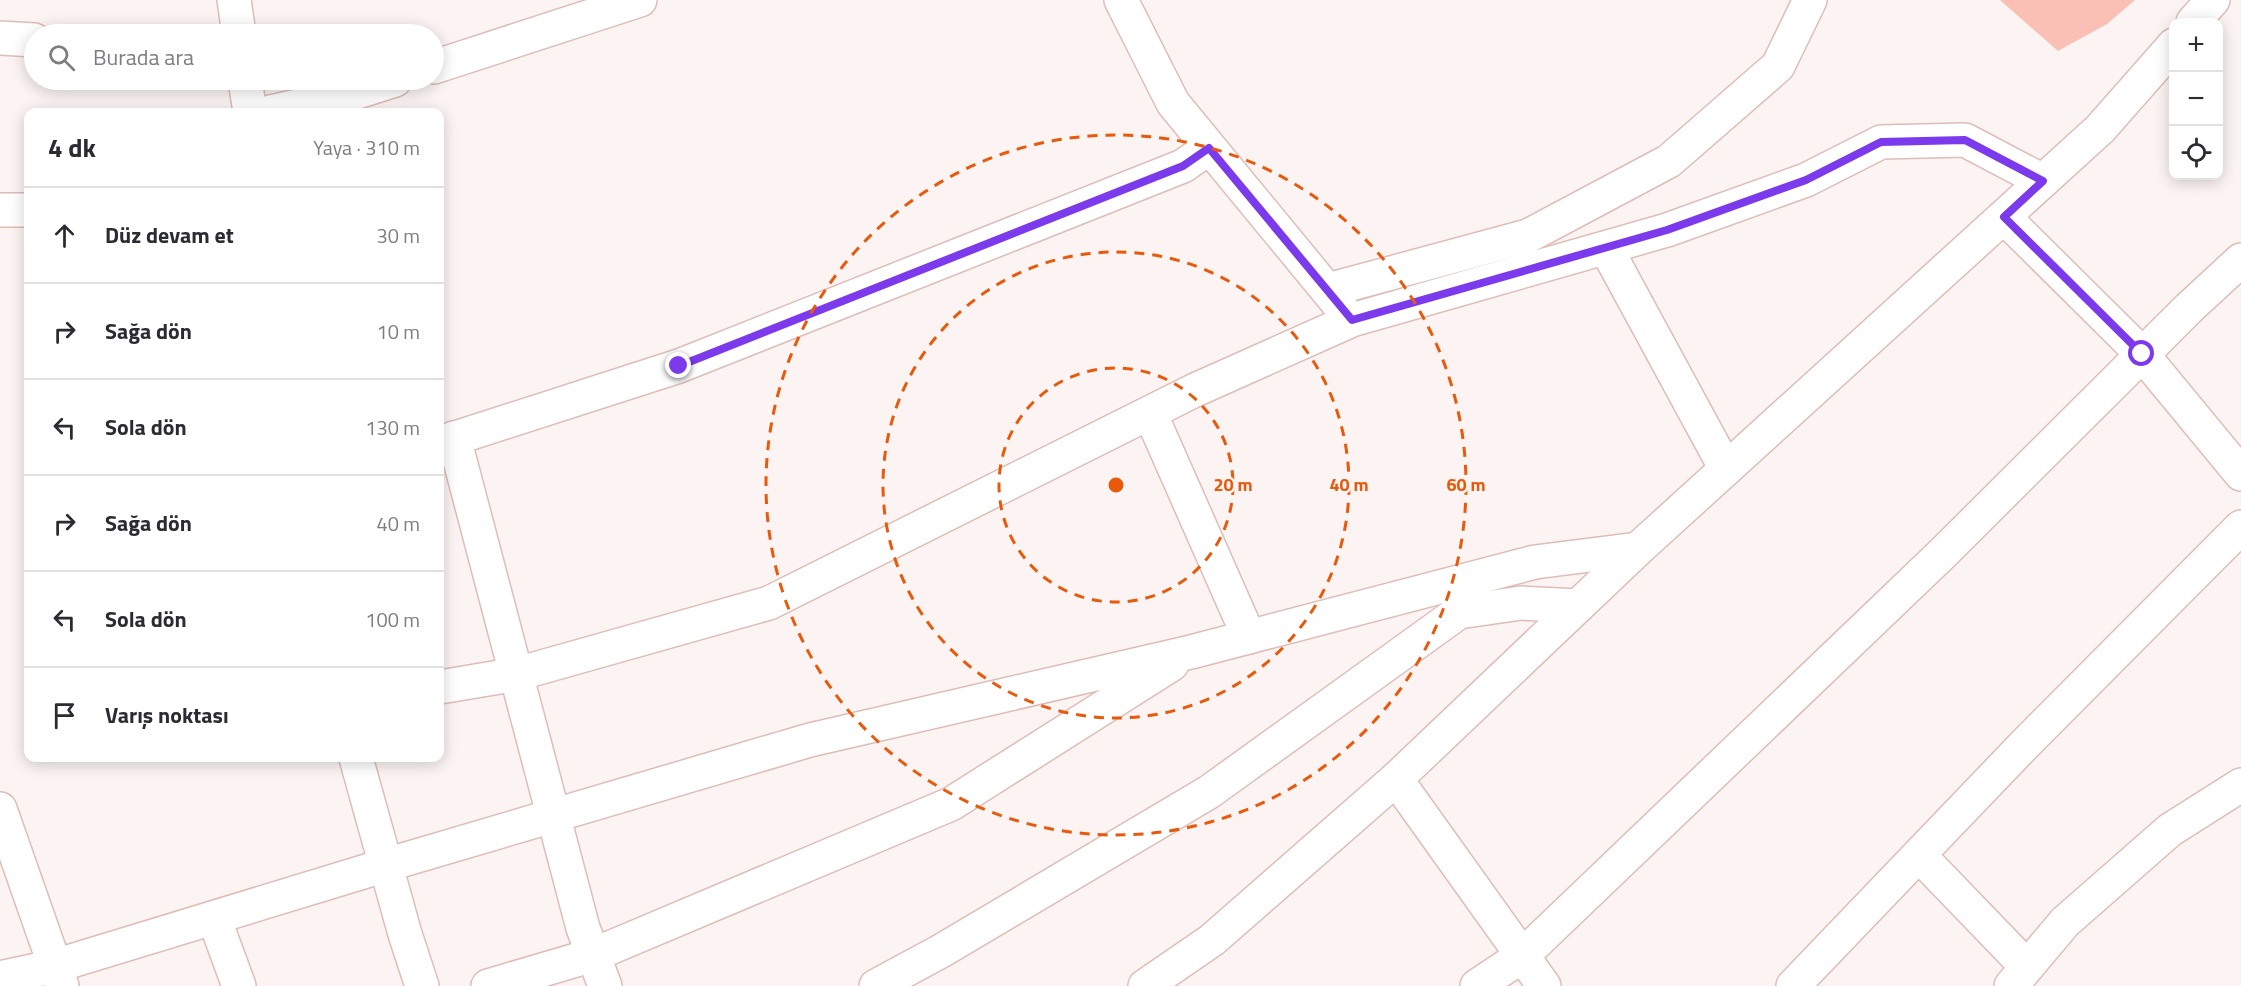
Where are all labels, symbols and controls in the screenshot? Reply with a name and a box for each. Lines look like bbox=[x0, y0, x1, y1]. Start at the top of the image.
map controls bbox=[2169, 18, 2223, 180]
button: + bbox=[2169, 18, 2223, 72]
search box bbox=[24, 24, 444, 90]
text: Burada ara bbox=[93, 40, 194, 74]
icon: search bbox=[45, 41, 78, 74]
button: − bbox=[2169, 72, 2223, 126]
button: locate bbox=[2169, 126, 2223, 180]
text: 4 dk bbox=[48, 128, 96, 167]
text: Yaya · 310 m bbox=[313, 132, 420, 163]
text: Düz devam et bbox=[105, 218, 234, 252]
icon: ahead bbox=[48, 219, 81, 252]
text: 30 m bbox=[376, 220, 420, 251]
text: Sağa dön bbox=[105, 314, 192, 348]
icon: right bbox=[48, 315, 81, 348]
text: 10 m bbox=[376, 316, 420, 347]
route start bbox=[2128, 340, 2154, 366]
route end bbox=[665, 352, 691, 378]
text: Sola dön bbox=[105, 410, 187, 444]
icon: left bbox=[48, 411, 81, 444]
text: 130 m bbox=[365, 412, 420, 443]
text: 20 m bbox=[1213, 471, 1253, 498]
text: 40 m bbox=[1329, 471, 1369, 498]
text: 60 m bbox=[1446, 471, 1486, 498]
centre of rings bbox=[1106, 475, 1126, 495]
text: Sağa dön bbox=[105, 506, 192, 540]
icon: right bbox=[48, 507, 81, 540]
text: 40 m bbox=[376, 508, 420, 539]
text: Sola dön bbox=[105, 602, 187, 636]
icon: left bbox=[48, 603, 81, 636]
text: 100 m bbox=[365, 604, 420, 635]
text: Varış noktası bbox=[105, 698, 229, 732]
icon: arrive bbox=[48, 699, 81, 732]

